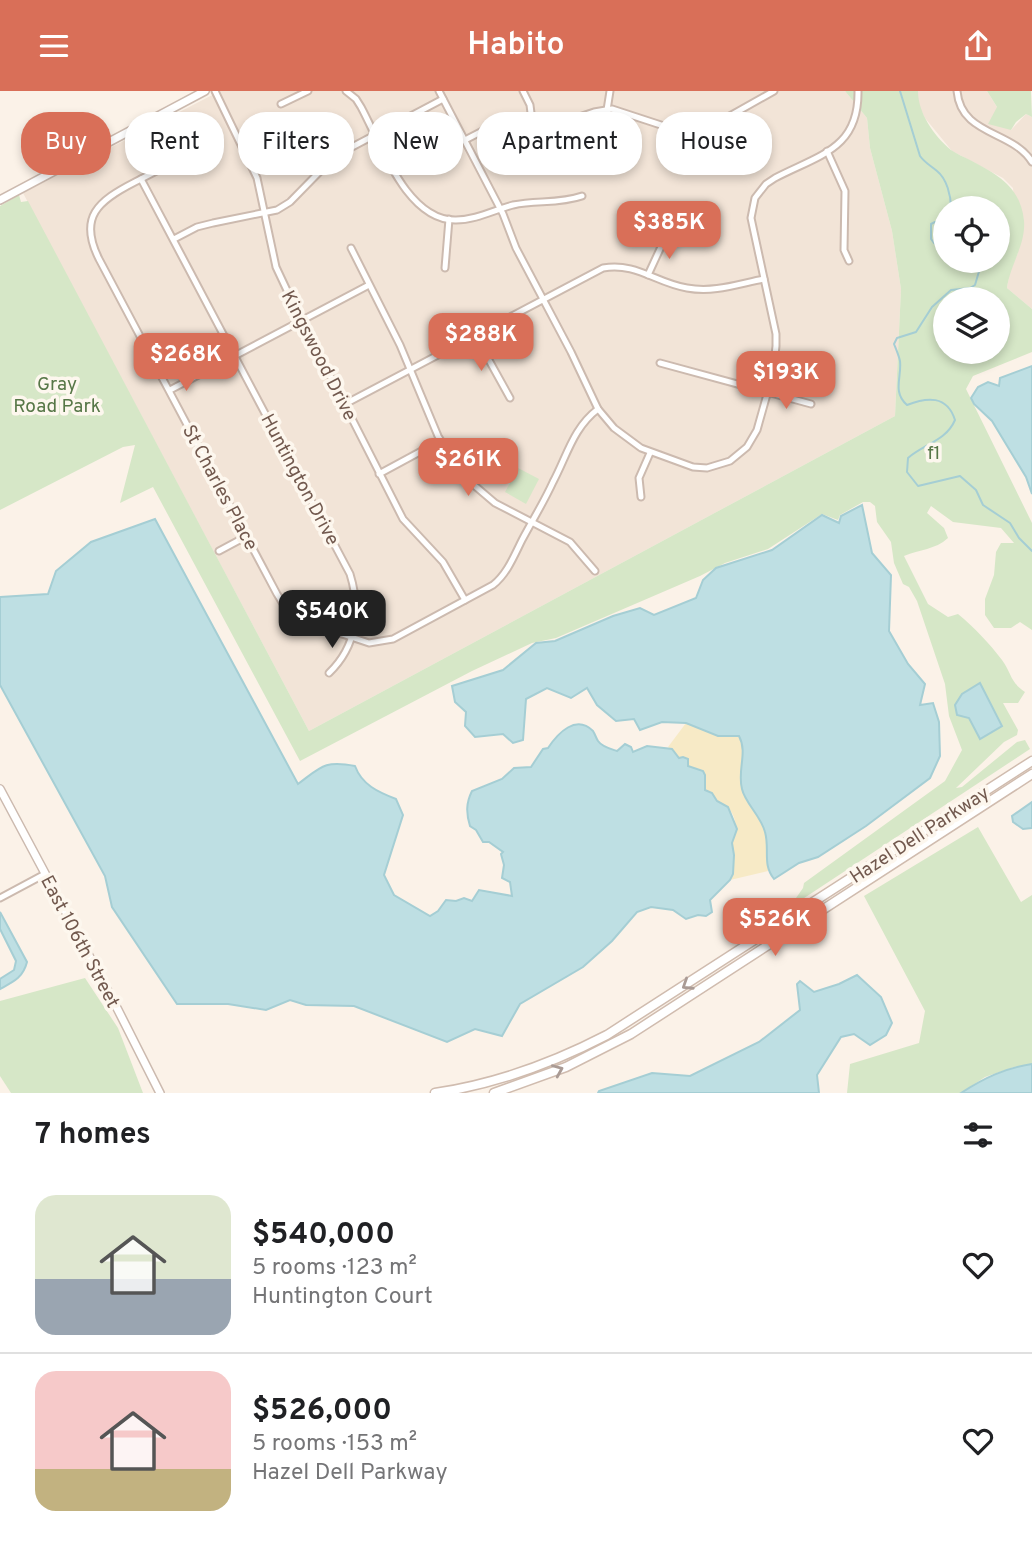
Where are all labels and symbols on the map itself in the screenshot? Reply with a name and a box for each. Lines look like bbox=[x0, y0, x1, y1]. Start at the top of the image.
pin: $385K bbox=[620, 201, 718, 261]
street label: Kingswood Drive bbox=[275, 287, 361, 425]
pin: $288K bbox=[432, 313, 530, 373]
pin: $268K bbox=[137, 334, 235, 393]
pin: $193K bbox=[737, 351, 835, 411]
park label: Gray Road Park bbox=[13, 373, 101, 419]
street label: Huntington Drive bbox=[254, 410, 344, 550]
street label: St Charles Place bbox=[176, 421, 262, 555]
pin: $261K bbox=[419, 439, 517, 498]
park label: f1 bbox=[927, 442, 941, 466]
pin: $540K bbox=[283, 591, 381, 650]
street label: Hazel Dell Parkway bbox=[846, 782, 994, 890]
street label: East 106th Street bbox=[34, 872, 124, 1012]
pin: $526K bbox=[726, 899, 824, 958]
one-way arrow bbox=[682, 976, 695, 989]
one-way arrow bbox=[551, 1064, 564, 1078]

